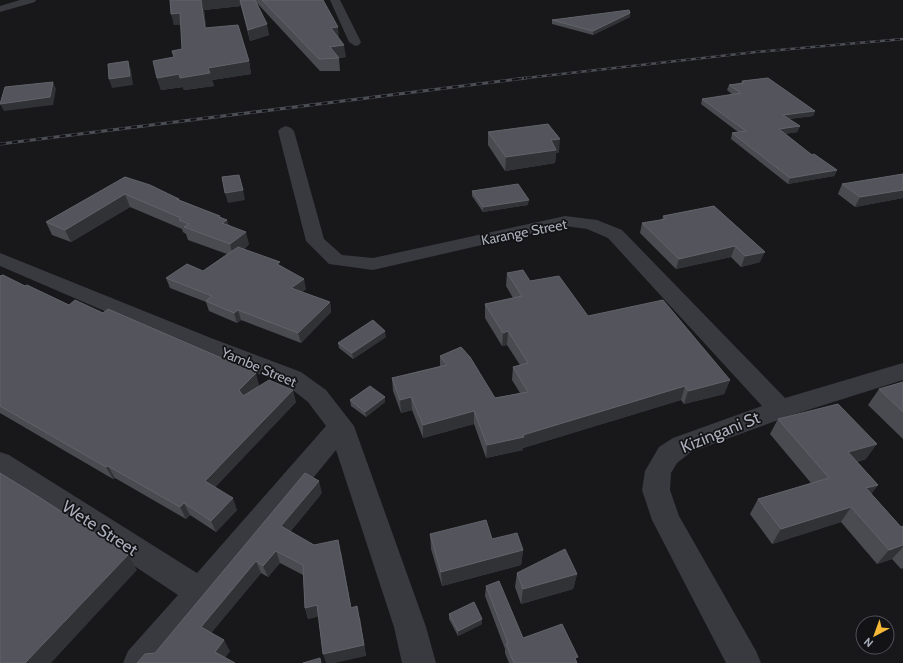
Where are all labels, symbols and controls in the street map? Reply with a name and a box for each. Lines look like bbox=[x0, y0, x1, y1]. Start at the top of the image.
street label: Karange Street bbox=[480, 215, 569, 249]
street label: Yambe Street bbox=[218, 343, 300, 391]
street label: Kizingani St bbox=[677, 407, 763, 457]
street label: Wete Street bbox=[58, 496, 142, 560]
north arrow bbox=[855, 615, 895, 655]
text: N bbox=[861, 635, 876, 650]

